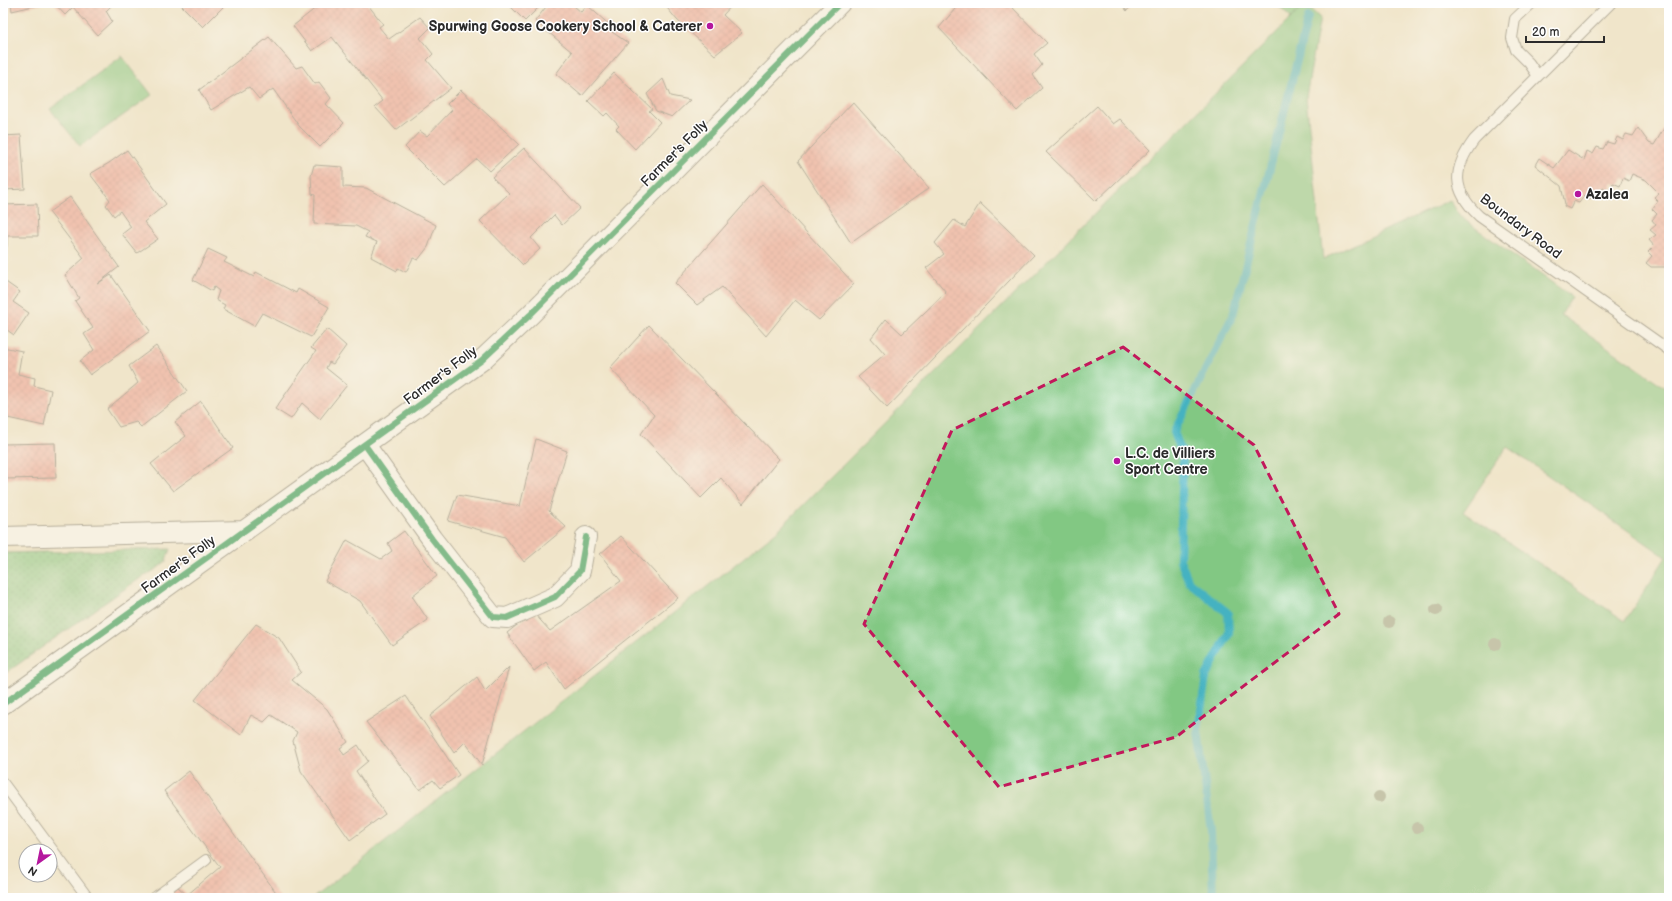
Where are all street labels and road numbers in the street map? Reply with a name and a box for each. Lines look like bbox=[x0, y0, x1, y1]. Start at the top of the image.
street label: Farmer's Folly bbox=[637, 116, 712, 190]
street label: Boundary Road bbox=[1477, 190, 1565, 263]
street label: Farmer's Folly bbox=[400, 342, 481, 409]
street label: Farmer's Folly bbox=[138, 531, 219, 597]

